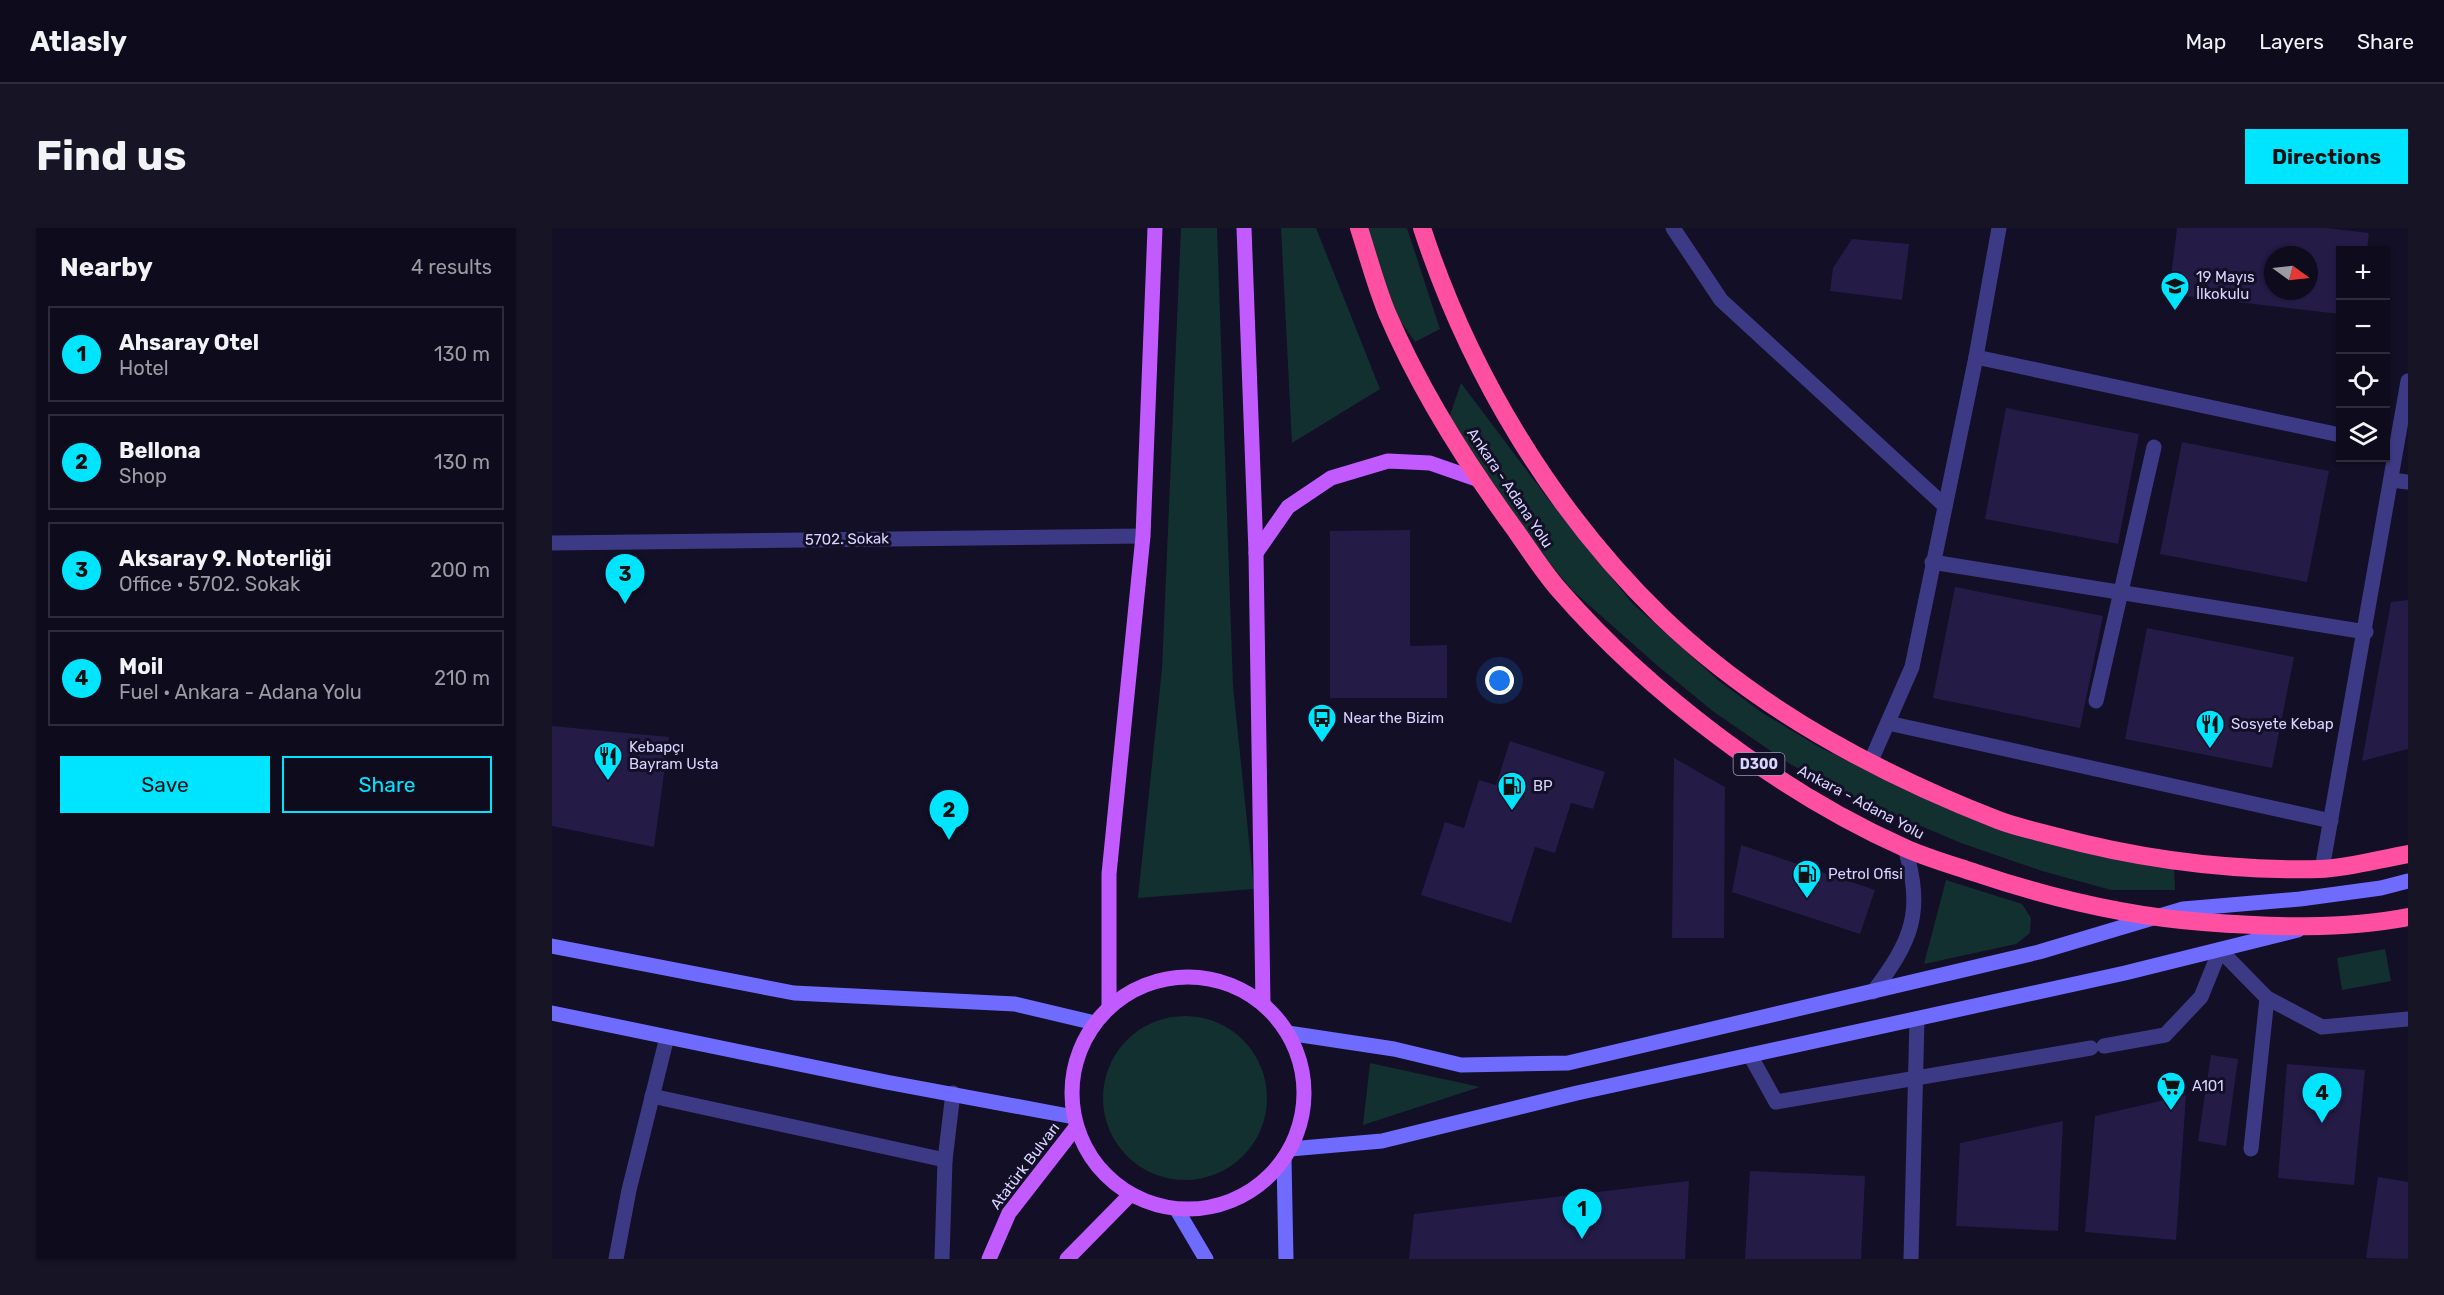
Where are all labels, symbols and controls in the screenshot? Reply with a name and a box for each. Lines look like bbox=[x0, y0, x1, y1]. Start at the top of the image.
text: Atlasly bbox=[30, 25, 127, 58]
text: Map bbox=[2185, 29, 2226, 54]
text: Layers bbox=[2259, 29, 2324, 54]
text: Share bbox=[2357, 29, 2414, 54]
button: Directions bbox=[2245, 129, 2408, 184]
text: Find us bbox=[36, 131, 187, 181]
north arrow bbox=[2264, 246, 2318, 300]
map controls bbox=[2336, 246, 2390, 462]
button: + bbox=[2336, 246, 2390, 300]
text: Nearby bbox=[60, 252, 153, 283]
text: 4 results bbox=[411, 255, 492, 279]
place label: 19 Mayıs İlkokulu bbox=[2196, 268, 2255, 303]
school or university icon: 19 Mayıs İlkokulu bbox=[2159, 270, 2191, 312]
button: − bbox=[2336, 300, 2390, 354]
text: Ahsaray Otel bbox=[119, 329, 259, 356]
text: 1 bbox=[77, 342, 86, 366]
text: 130 m bbox=[434, 342, 490, 366]
button: locate bbox=[2336, 354, 2390, 408]
text: Hotel bbox=[119, 356, 169, 380]
button: layers bbox=[2336, 408, 2390, 462]
street label: Ankara - Adana Yolu bbox=[1463, 425, 1557, 551]
text: Bellona bbox=[119, 437, 201, 464]
text: 2 bbox=[75, 450, 88, 474]
text: 130 m bbox=[434, 450, 490, 474]
text: Shop bbox=[119, 464, 167, 488]
street label: 5702. Sokak bbox=[805, 529, 889, 549]
text: Aksaray 9. Noterliği bbox=[119, 545, 331, 572]
pin: 3 bbox=[606, 554, 644, 604]
text: 3 bbox=[75, 558, 88, 582]
text: 200 m bbox=[430, 558, 490, 582]
text: Office · 5702. Sokak bbox=[119, 572, 300, 596]
text: Moil bbox=[119, 653, 163, 680]
text: 4 bbox=[75, 666, 88, 690]
text: 210 m bbox=[434, 666, 490, 690]
your location bbox=[1485, 666, 1514, 695]
text: Fuel · Ankara - Adana Yolu bbox=[119, 680, 362, 704]
bus stop icon: Near the Bizim bbox=[1306, 702, 1338, 744]
restaurant icon: Sosyete Kebap bbox=[2194, 708, 2226, 750]
place label: Near the Bizim bbox=[1343, 709, 1444, 727]
place label: Sosyete Kebap bbox=[2231, 715, 2334, 733]
place label: Kebapçı Bayram Usta bbox=[629, 738, 719, 773]
restaurant icon: Kebapçı Bayram Usta bbox=[592, 740, 624, 782]
road number: D300 bbox=[1734, 753, 1784, 775]
button: Save bbox=[60, 756, 270, 813]
button: Share bbox=[282, 756, 492, 813]
street label: Ankara - Adana Yolu bbox=[1795, 761, 1927, 843]
fuel station icon: BP bbox=[1496, 770, 1528, 812]
place label: BP bbox=[1533, 777, 1553, 795]
pin: 2 bbox=[930, 790, 968, 840]
fuel station icon: Petrol Ofisi bbox=[1791, 858, 1823, 900]
place label: Petrol Ofisi bbox=[1828, 865, 1903, 883]
supermarket icon: A101 bbox=[2155, 1070, 2187, 1112]
pin: 4 bbox=[2302, 1074, 2342, 1123]
place label: A101 bbox=[2192, 1077, 2224, 1095]
street label: Atatürk Bulvarı bbox=[987, 1119, 1063, 1213]
pin: 1 bbox=[1562, 1190, 1602, 1239]

